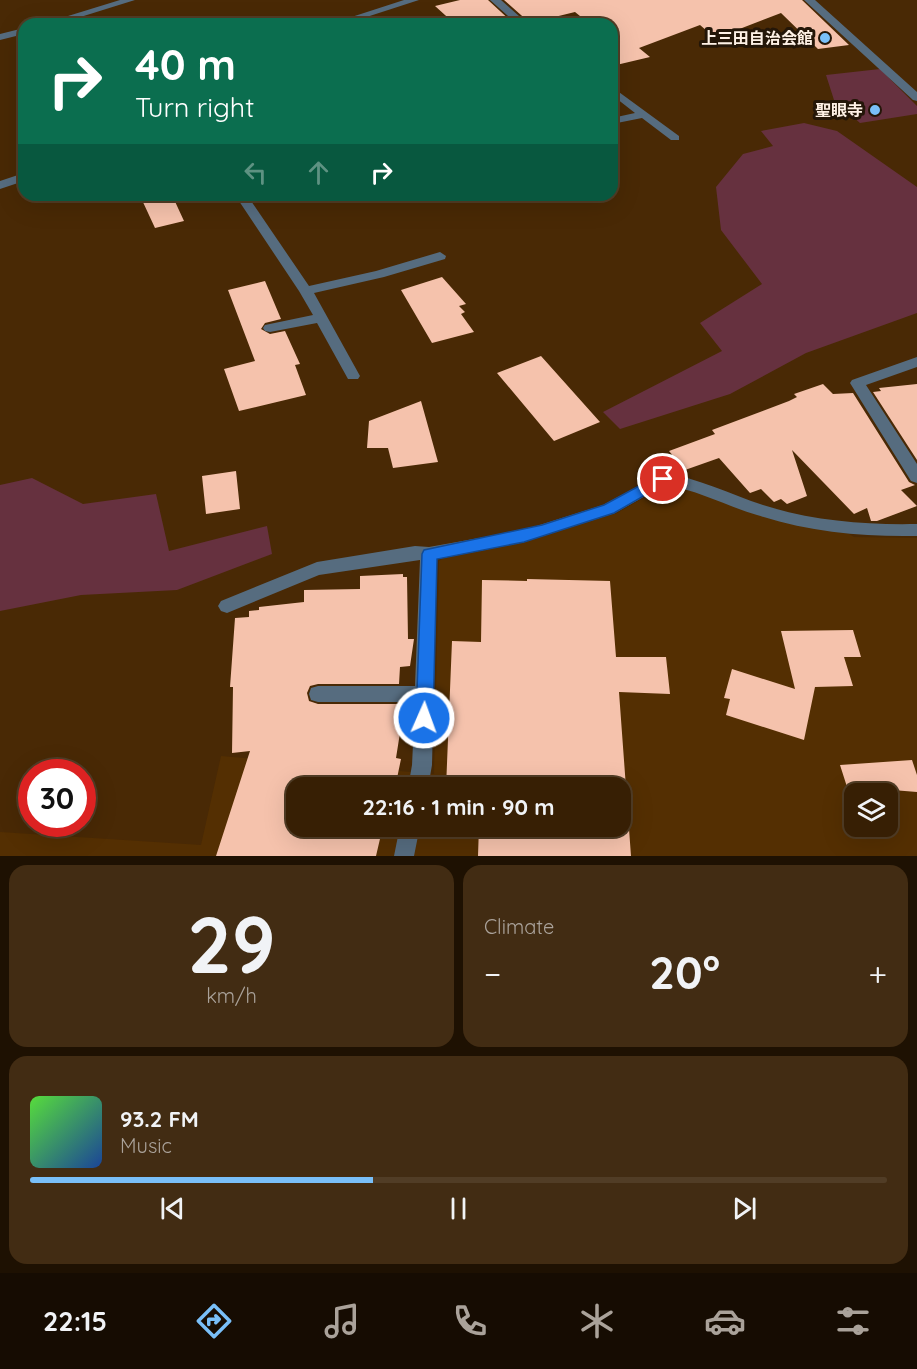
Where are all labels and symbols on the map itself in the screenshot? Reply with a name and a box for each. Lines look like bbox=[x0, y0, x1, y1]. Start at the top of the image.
place label: 上三田自治会館 bbox=[701, 28, 813, 48]
marker: 上三田自治会館 bbox=[818, 31, 832, 45]
place label: 聖眼寺 bbox=[815, 100, 863, 120]
marker: 聖眼寺 bbox=[868, 103, 882, 117]
pin bbox=[637, 453, 688, 504]
position arrow bbox=[392, 686, 456, 750]
speed limit sign: 30 bbox=[18, 759, 96, 837]

